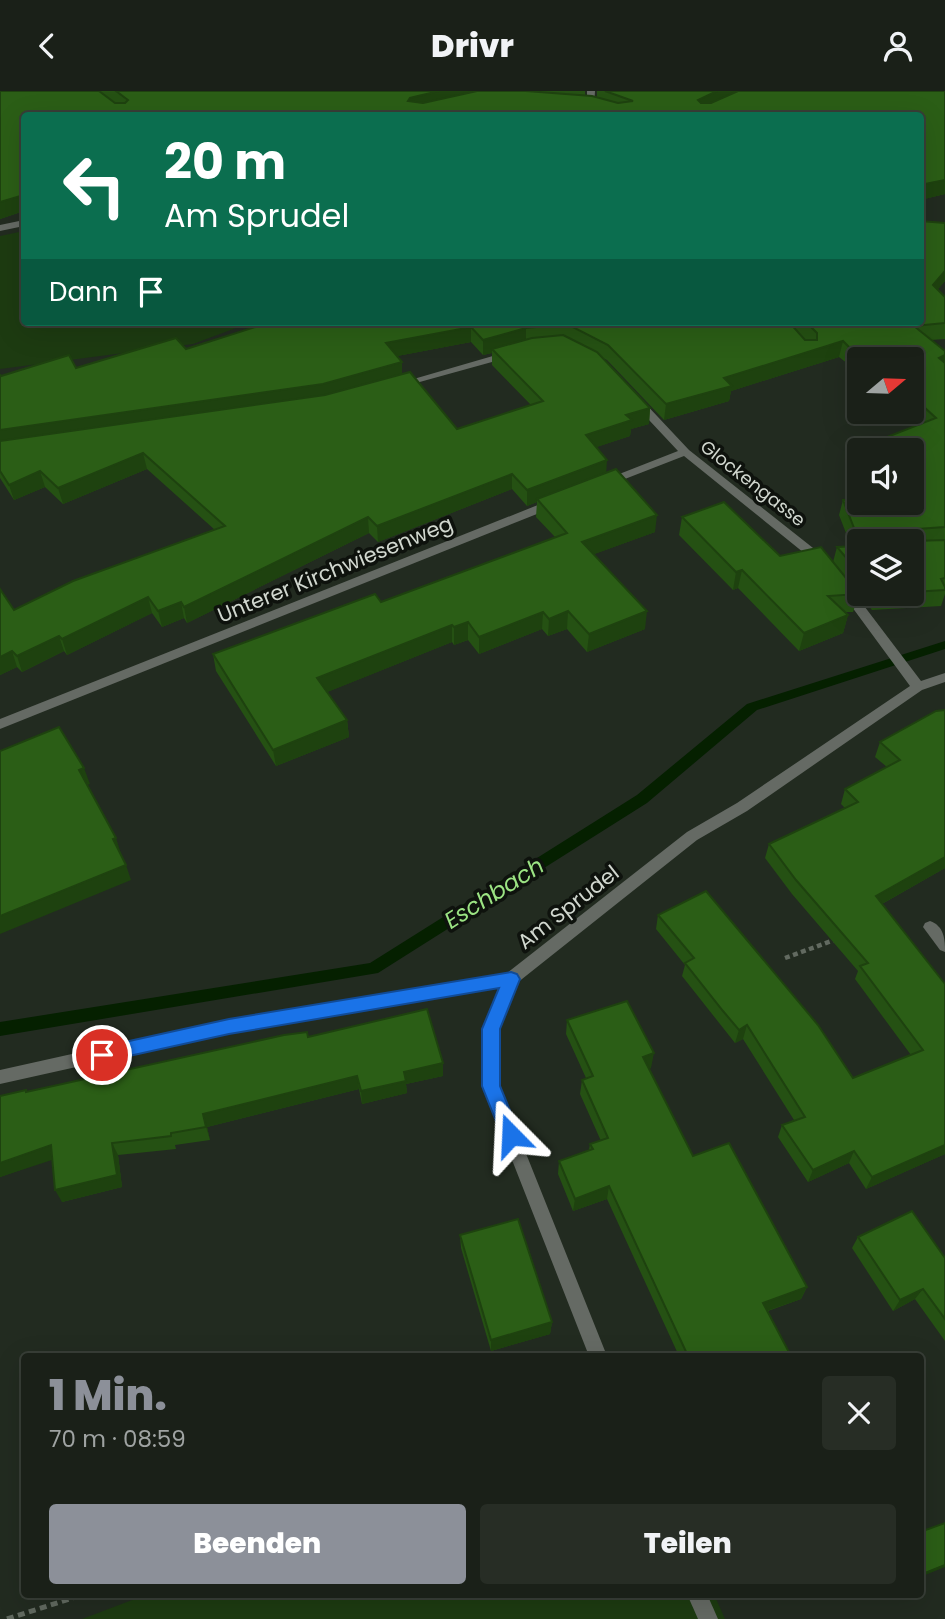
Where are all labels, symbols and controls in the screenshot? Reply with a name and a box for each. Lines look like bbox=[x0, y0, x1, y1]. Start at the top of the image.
text: Drivr bbox=[431, 23, 514, 68]
icon: back bbox=[28, 27, 66, 65]
icon: person bbox=[879, 27, 917, 65]
text: 20 m bbox=[164, 128, 286, 196]
icon: left bbox=[49, 140, 140, 231]
text: Am Sprudel bbox=[164, 193, 349, 238]
icon: arrive bbox=[132, 273, 170, 311]
text: Dann bbox=[49, 274, 118, 310]
north arrow bbox=[847, 347, 924, 423]
map controls bbox=[847, 347, 924, 606]
street label: Glockengasse bbox=[695, 434, 811, 532]
button: sound bbox=[847, 438, 924, 515]
street label: Unterer Kirchwiesenweg bbox=[213, 508, 457, 630]
button: layers bbox=[847, 529, 924, 606]
water label: Eschbach bbox=[438, 850, 550, 936]
street label: Am Sprudel bbox=[511, 858, 625, 956]
pin bbox=[72, 1025, 132, 1085]
icon: arrive bbox=[83, 1036, 121, 1074]
position arrow bbox=[474, 1098, 548, 1172]
text: 1 Min. bbox=[49, 1366, 167, 1425]
button: close bbox=[822, 1376, 896, 1450]
text: 70 m · 08:59 bbox=[49, 1423, 186, 1455]
button: Beenden bbox=[49, 1504, 466, 1584]
button: Teilen bbox=[480, 1504, 896, 1584]

